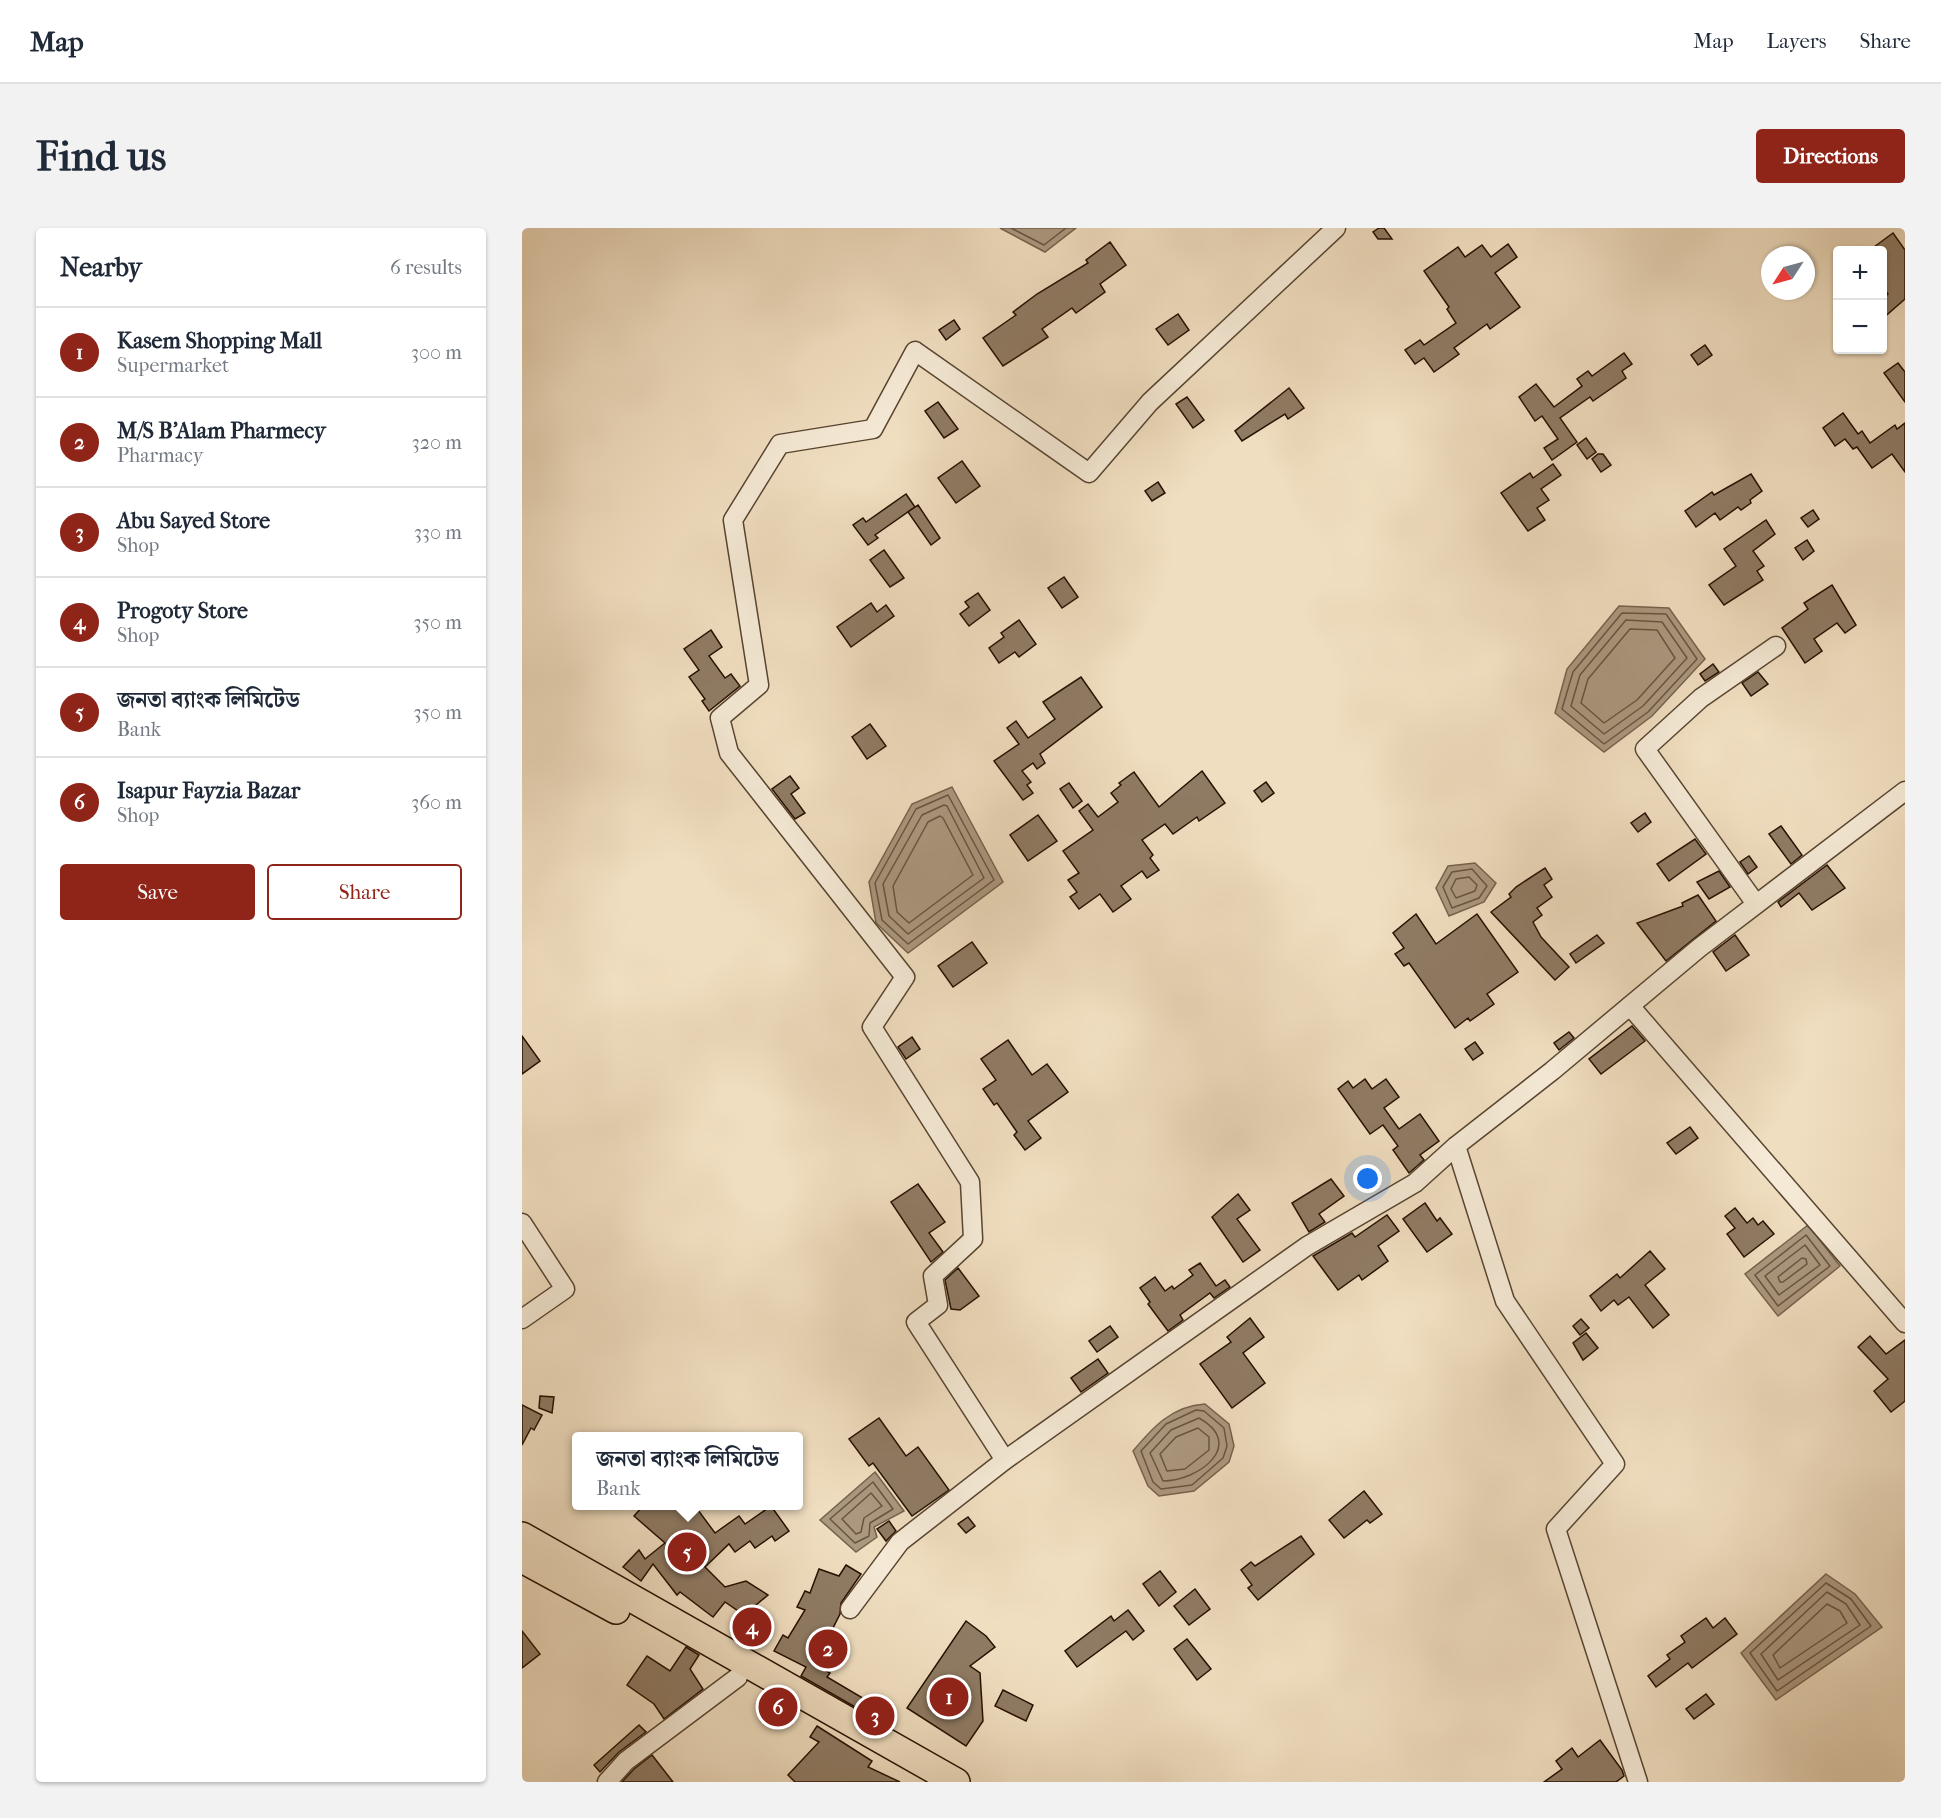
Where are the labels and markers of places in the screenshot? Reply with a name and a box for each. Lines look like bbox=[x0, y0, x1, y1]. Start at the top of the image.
pin: 5 bbox=[668, 1530, 706, 1574]
pin: 4 bbox=[732, 1604, 772, 1650]
pin: 2 bbox=[808, 1626, 848, 1672]
pin: 1 bbox=[930, 1674, 968, 1720]
pin: 6 bbox=[758, 1684, 798, 1730]
pin: 3 bbox=[856, 1694, 894, 1738]

